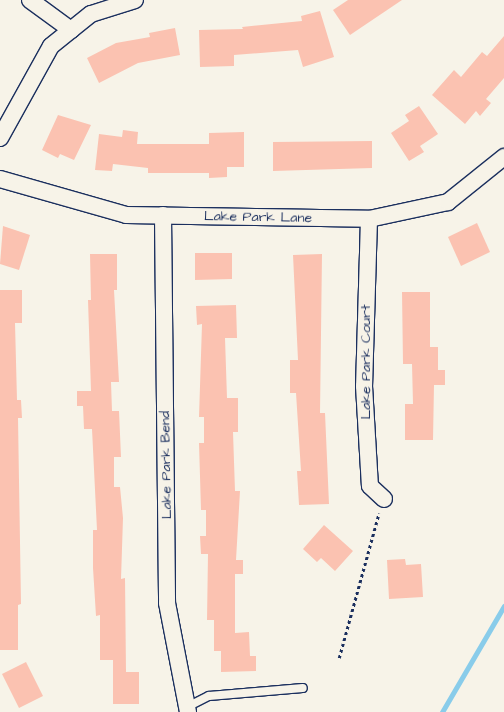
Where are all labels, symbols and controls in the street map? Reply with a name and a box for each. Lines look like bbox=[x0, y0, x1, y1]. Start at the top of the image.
street label: Lake Park Lane bbox=[204, 208, 312, 226]
street label: Lake Park Court bbox=[358, 305, 374, 419]
street label: Lake Park Bend bbox=[157, 411, 175, 519]

